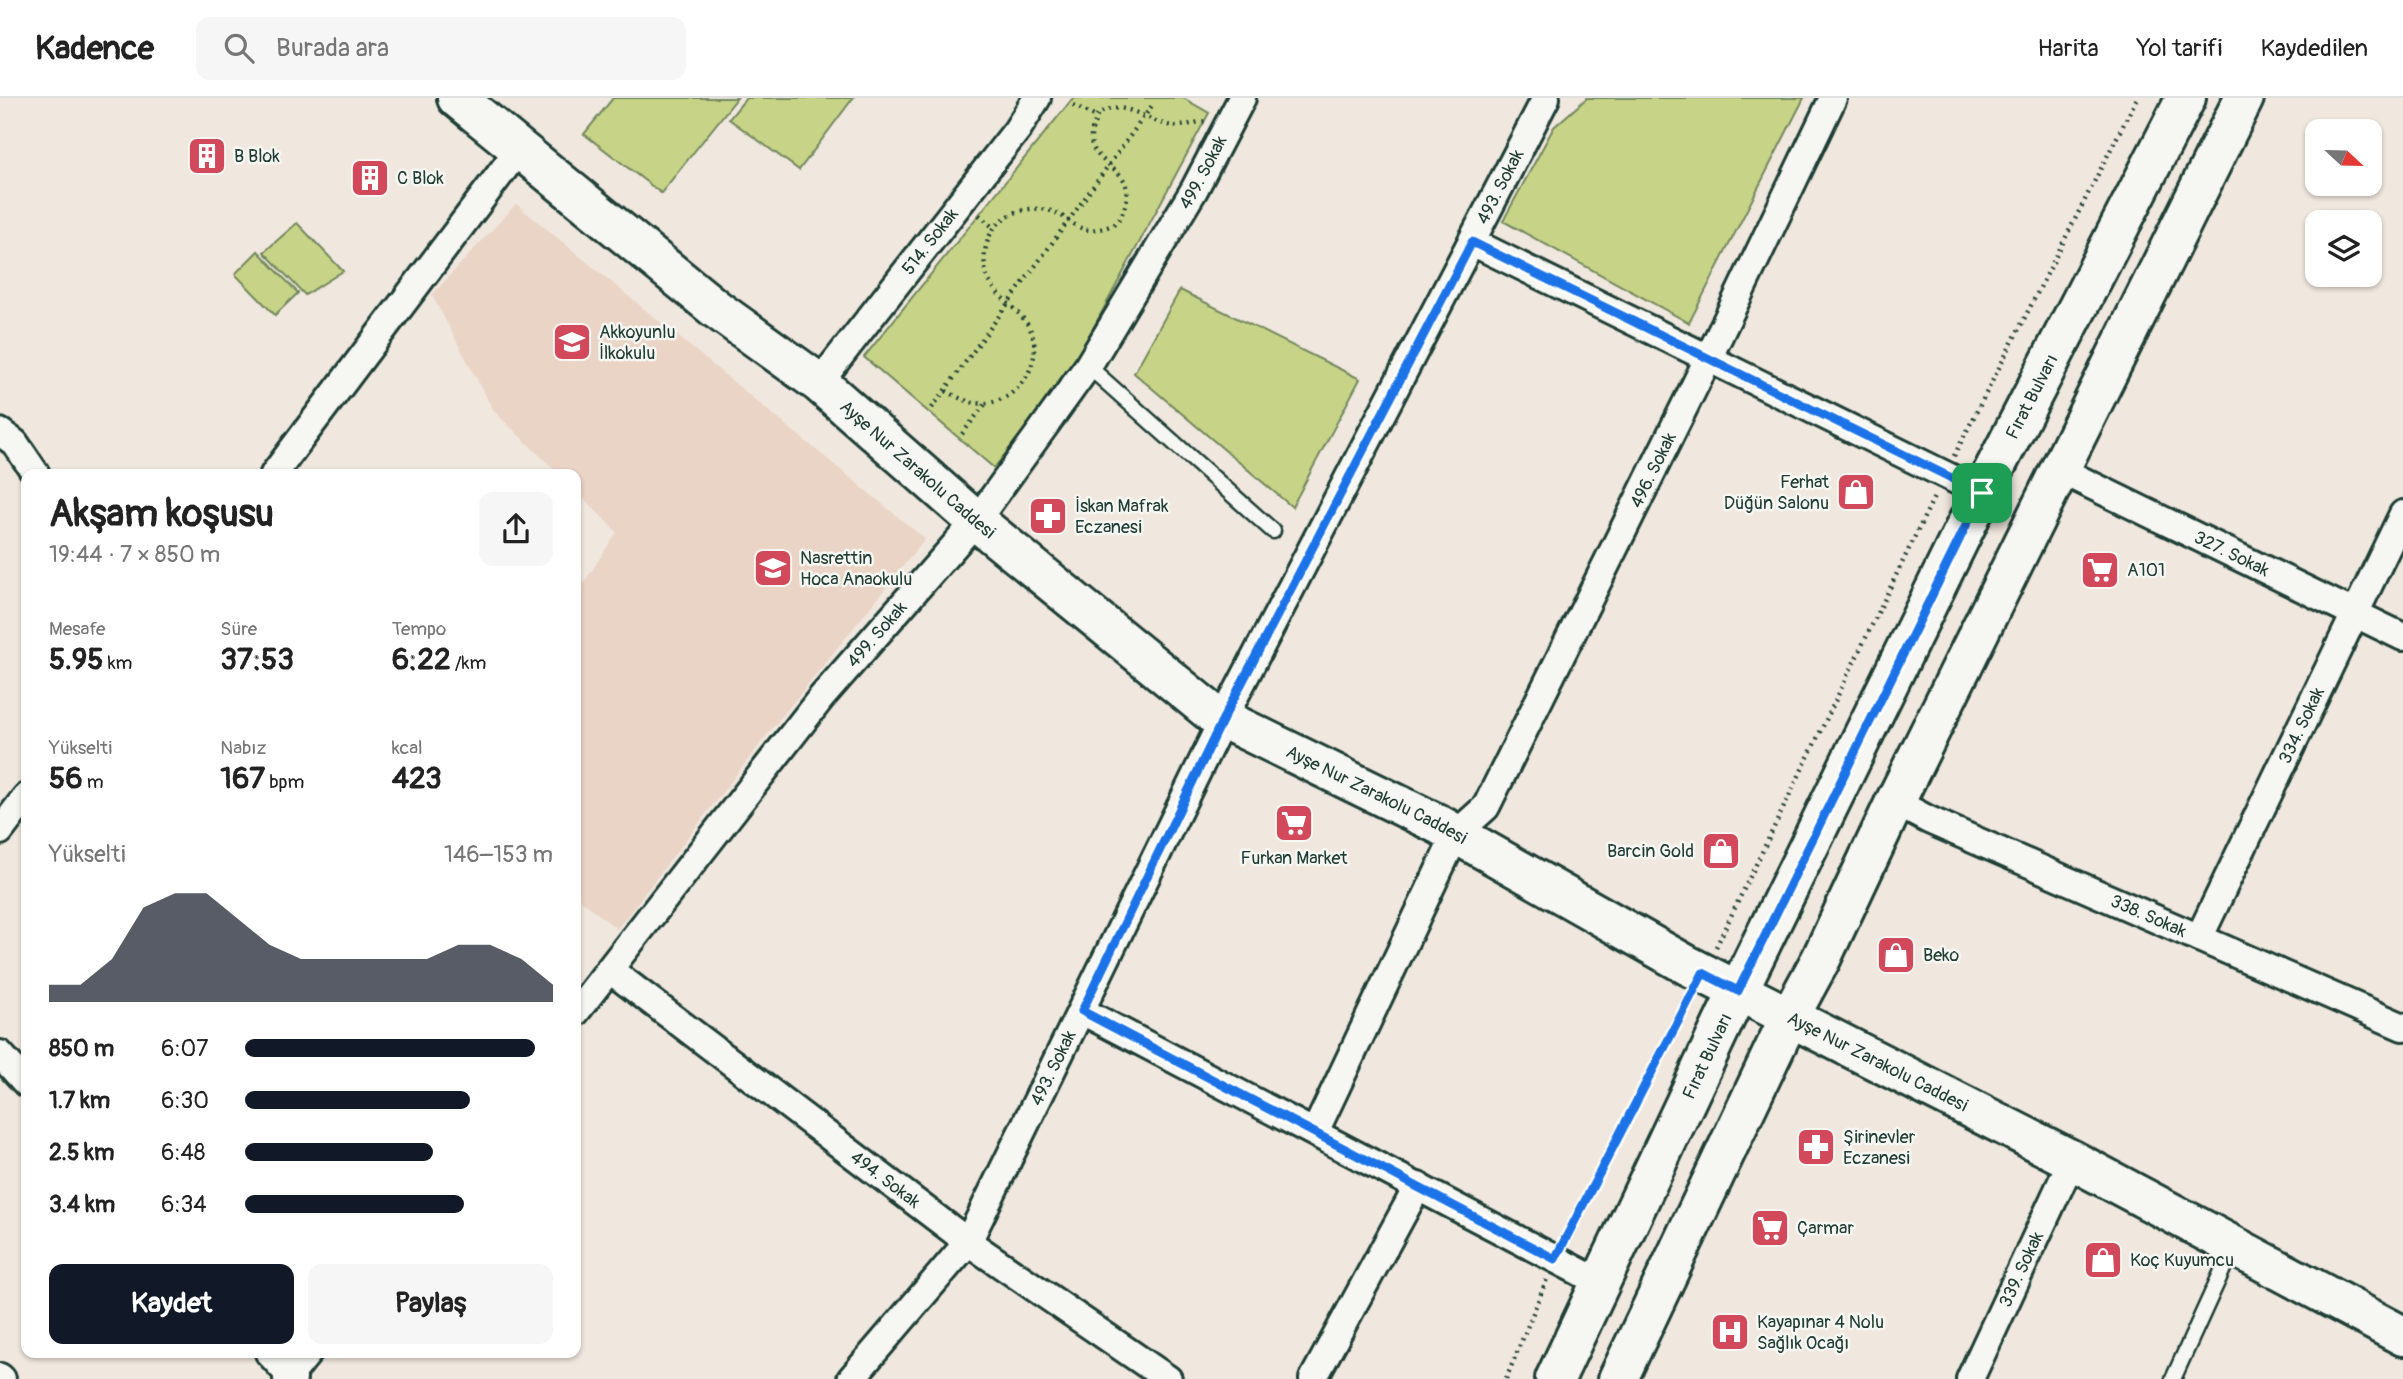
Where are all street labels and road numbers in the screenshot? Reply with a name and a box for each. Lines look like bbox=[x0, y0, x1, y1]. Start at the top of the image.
street label: 499. Sokak bbox=[1174, 131, 1232, 213]
street label: 493. Sokak bbox=[1471, 145, 1529, 228]
street label: 514. Sokak bbox=[897, 203, 964, 279]
street label: Fırat Bulvarı bbox=[2000, 350, 2063, 443]
street label: Ayşe Nur Zarakolu Caddesi bbox=[835, 395, 1000, 544]
street label: 496. Sokak bbox=[1625, 428, 1682, 512]
street label: 327. Sokak bbox=[2190, 526, 2274, 582]
street label: 499. Sokak bbox=[842, 596, 912, 672]
street label: 334. Sokak bbox=[2273, 683, 2330, 767]
street label: Ayşe Nur Zarakolu Caddesi bbox=[1282, 740, 1471, 850]
street label: 338. Sokak bbox=[2107, 889, 2190, 943]
street label: Ayşe Nur Zarakolu Caddesi bbox=[1784, 1006, 1972, 1117]
street label: Fırat Bulvarı bbox=[1677, 1009, 1737, 1103]
street label: 493. Sokak bbox=[1025, 1026, 1081, 1109]
street label: 494. Sokak bbox=[846, 1145, 925, 1213]
street label: 339. Sokak bbox=[1994, 1227, 2049, 1311]

